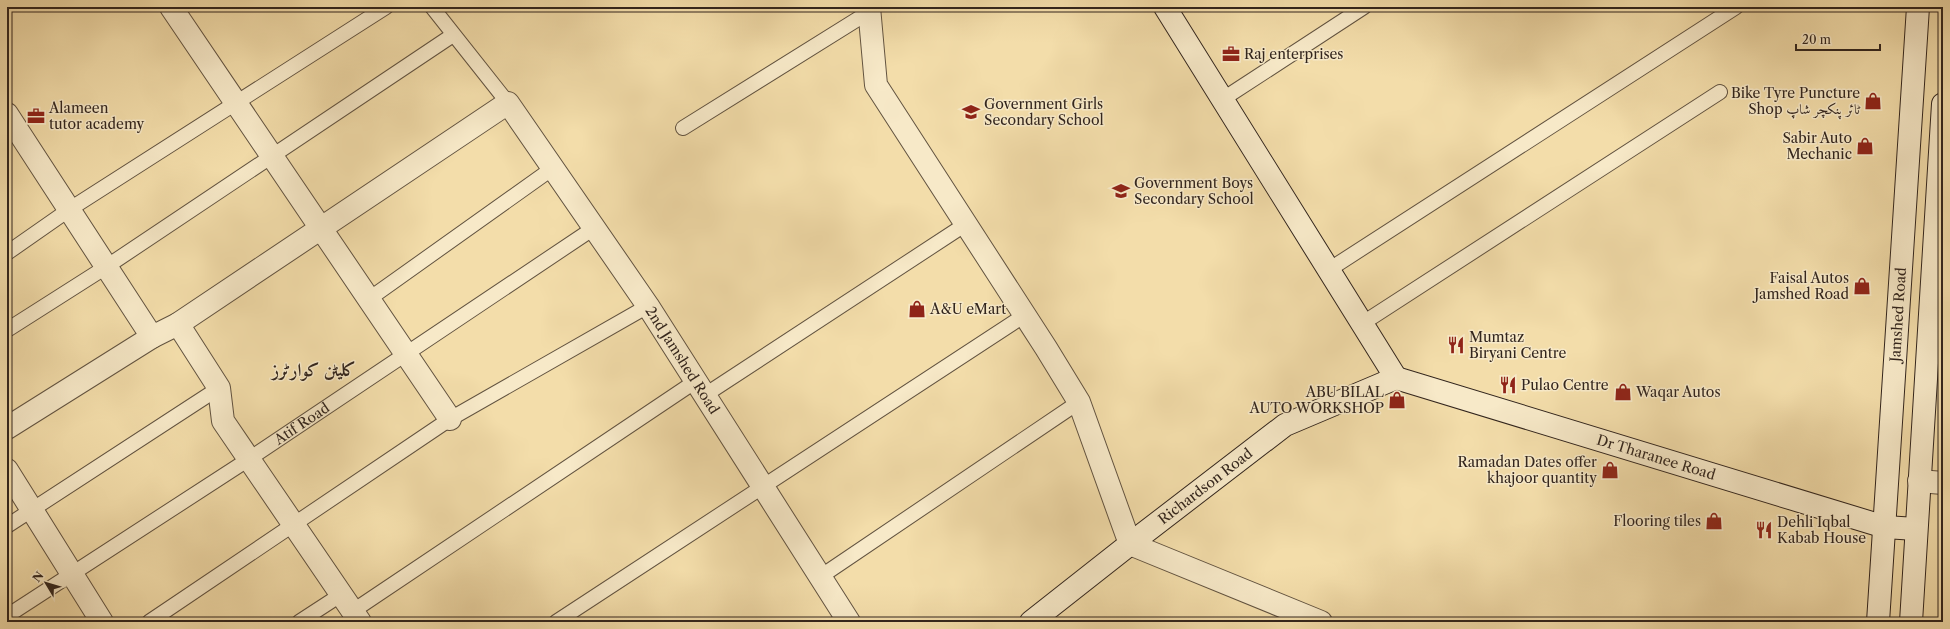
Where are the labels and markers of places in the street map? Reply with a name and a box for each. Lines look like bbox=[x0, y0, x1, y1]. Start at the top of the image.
office icon: Raj enterprises bbox=[1221, 44, 1241, 64]
place label: Raj enterprises bbox=[1244, 45, 1343, 63]
place label: Bike Tyre Puncture Shop ٹائر پنکچر شاپ bbox=[1731, 84, 1861, 120]
shop icon: Bike Tyre Puncture Shop ٹائر پنکچر شاپ bbox=[1863, 91, 1883, 111]
place label: Government Girls Secondary School bbox=[984, 95, 1104, 129]
place label: Alameen tutor academy bbox=[48, 99, 145, 133]
school or university icon: Government Girls Secondary School bbox=[961, 102, 981, 122]
office icon: Alameen tutor academy bbox=[26, 106, 46, 126]
place label: Sabir Auto Mechanic bbox=[1782, 129, 1852, 163]
shop icon: Sabir Auto Mechanic bbox=[1855, 136, 1875, 156]
place label: Government Boys Secondary School bbox=[1134, 174, 1254, 208]
school or university icon: Government Boys Secondary School bbox=[1111, 181, 1131, 201]
place label: Faisal Autos Jamshed Road bbox=[1752, 269, 1849, 303]
shop icon: Faisal Autos Jamshed Road bbox=[1852, 276, 1872, 296]
shop icon: A&U eMart bbox=[907, 299, 927, 319]
place label: A&U eMart bbox=[929, 300, 1006, 318]
place label: Mumtaz Biryani Centre bbox=[1469, 328, 1567, 362]
restaurant icon: Mumtaz Biryani Centre bbox=[1446, 335, 1466, 355]
restaurant icon: Pulao Centre bbox=[1498, 375, 1518, 395]
place label: Pulao Centre bbox=[1521, 376, 1609, 394]
shop icon: Waqar Autos bbox=[1613, 382, 1633, 402]
place label: ABU BILAL AUTO WORKSHOP bbox=[1249, 383, 1384, 417]
place label: Waqar Autos bbox=[1635, 383, 1721, 401]
shop icon: ABU BILAL AUTO WORKSHOP bbox=[1387, 390, 1407, 410]
place label: Ramadan Dates offer khajoor quantity bbox=[1457, 453, 1597, 487]
shop icon: Ramadan Dates offer khajoor quantity bbox=[1600, 460, 1620, 480]
shop icon: Flooring tiles bbox=[1704, 511, 1724, 531]
place label: Flooring tiles bbox=[1613, 512, 1701, 530]
place label: Dehli Iqbal Kabab House bbox=[1777, 513, 1866, 547]
restaurant icon: Dehli Iqbal Kabab House bbox=[1754, 520, 1774, 540]

